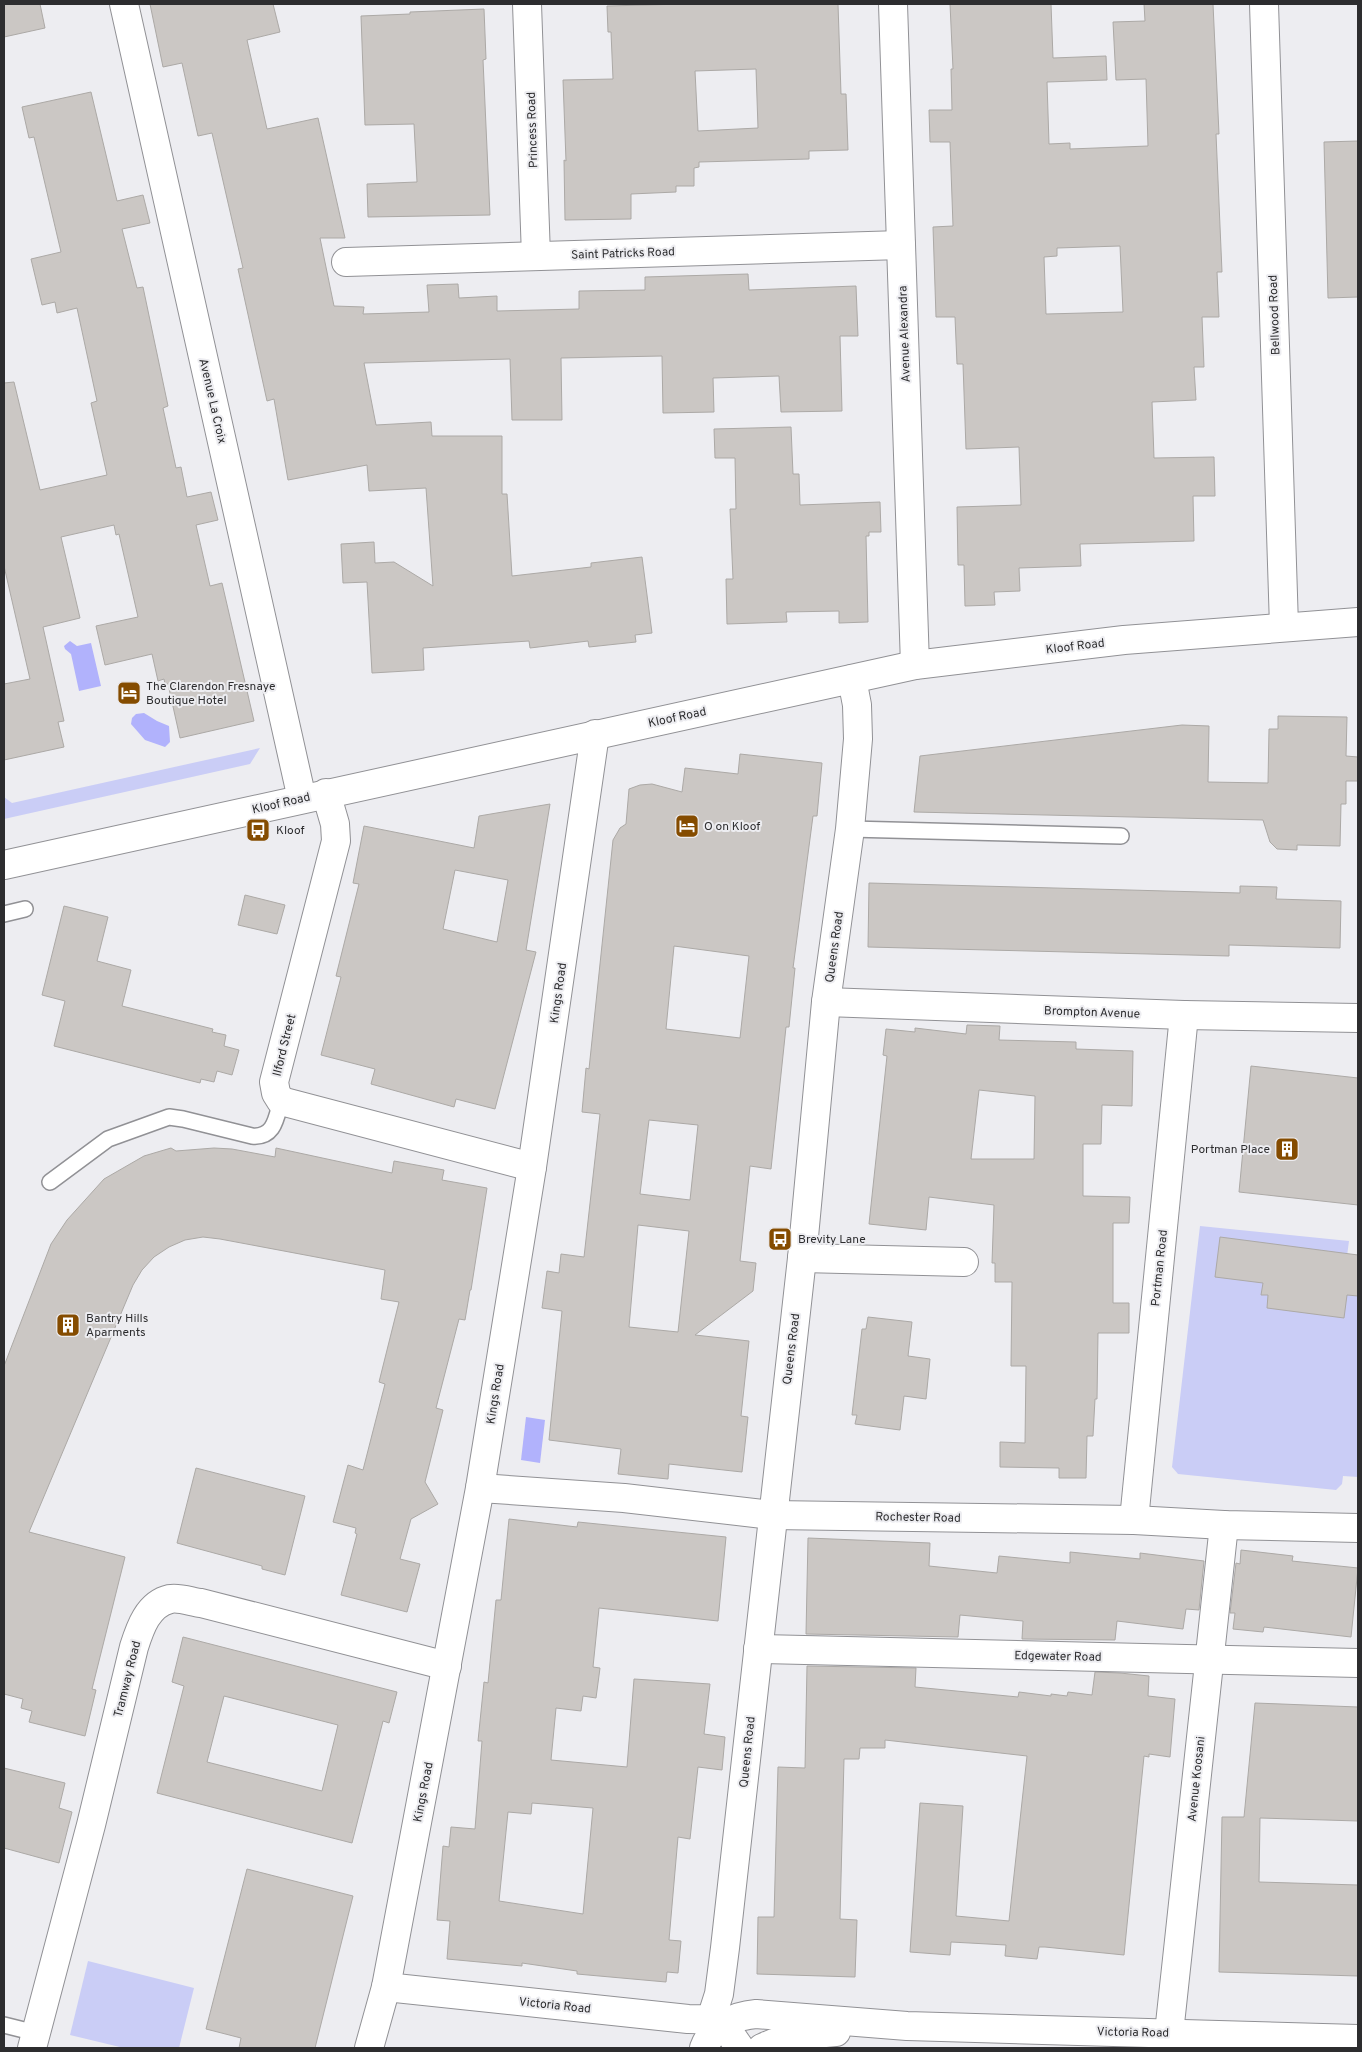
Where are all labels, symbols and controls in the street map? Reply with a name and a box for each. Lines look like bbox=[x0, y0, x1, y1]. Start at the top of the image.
street label: Princess Road bbox=[524, 91, 542, 168]
street label: Saint Patricks Road bbox=[571, 244, 675, 264]
street label: Bellwood Road bbox=[1266, 275, 1284, 355]
street label: Avenue Alexandra bbox=[895, 285, 915, 383]
street label: Avenue La Croix bbox=[194, 357, 230, 445]
street label: Kloof Road bbox=[1045, 635, 1105, 659]
place label: The Clarendon Fresnaye Boutique Hotel bbox=[146, 679, 275, 709]
hotel icon: The Clarendon Fresnaye Boutique Hotel bbox=[116, 680, 142, 706]
street label: Kloof Road bbox=[647, 704, 708, 732]
street label: Kloof Road bbox=[251, 790, 312, 818]
hotel icon: O on Kloof bbox=[674, 813, 700, 839]
bus stop icon: Kloof bbox=[245, 817, 271, 843]
place label: O on Kloof bbox=[704, 819, 760, 835]
place label: Kloof bbox=[276, 823, 305, 839]
street label: Queens Road bbox=[822, 911, 848, 984]
street label: Kings Road bbox=[547, 962, 571, 1024]
street label: Brompton Avenue bbox=[1044, 1003, 1140, 1023]
street label: Ilford Street bbox=[269, 1012, 300, 1078]
building icon: Portman Place bbox=[1274, 1136, 1300, 1162]
place label: Portman Place bbox=[1191, 1142, 1270, 1158]
bus stop icon: Brevity Lane bbox=[767, 1226, 793, 1252]
street label: Portman Road bbox=[1148, 1229, 1172, 1307]
place label: Brevity Lane bbox=[798, 1232, 866, 1248]
place label: Bantry Hills Aparments bbox=[86, 1311, 148, 1341]
building icon: Bantry Hills Aparments bbox=[55, 1312, 81, 1338]
street label: Queens Road bbox=[780, 1313, 804, 1386]
street label: Kings Road bbox=[483, 1363, 509, 1425]
street label: Rochester Road bbox=[875, 1509, 961, 1527]
street label: Tramway Road bbox=[111, 1639, 145, 1719]
street label: Edgewater Road bbox=[1014, 1648, 1102, 1666]
street label: Queens Road bbox=[736, 1716, 760, 1789]
street label: Avenue Koosani bbox=[1185, 1736, 1209, 1823]
street label: Kings Road bbox=[410, 1761, 438, 1824]
street label: Victoria Road bbox=[518, 1994, 592, 2018]
street label: Victoria Road bbox=[1097, 2024, 1169, 2042]

